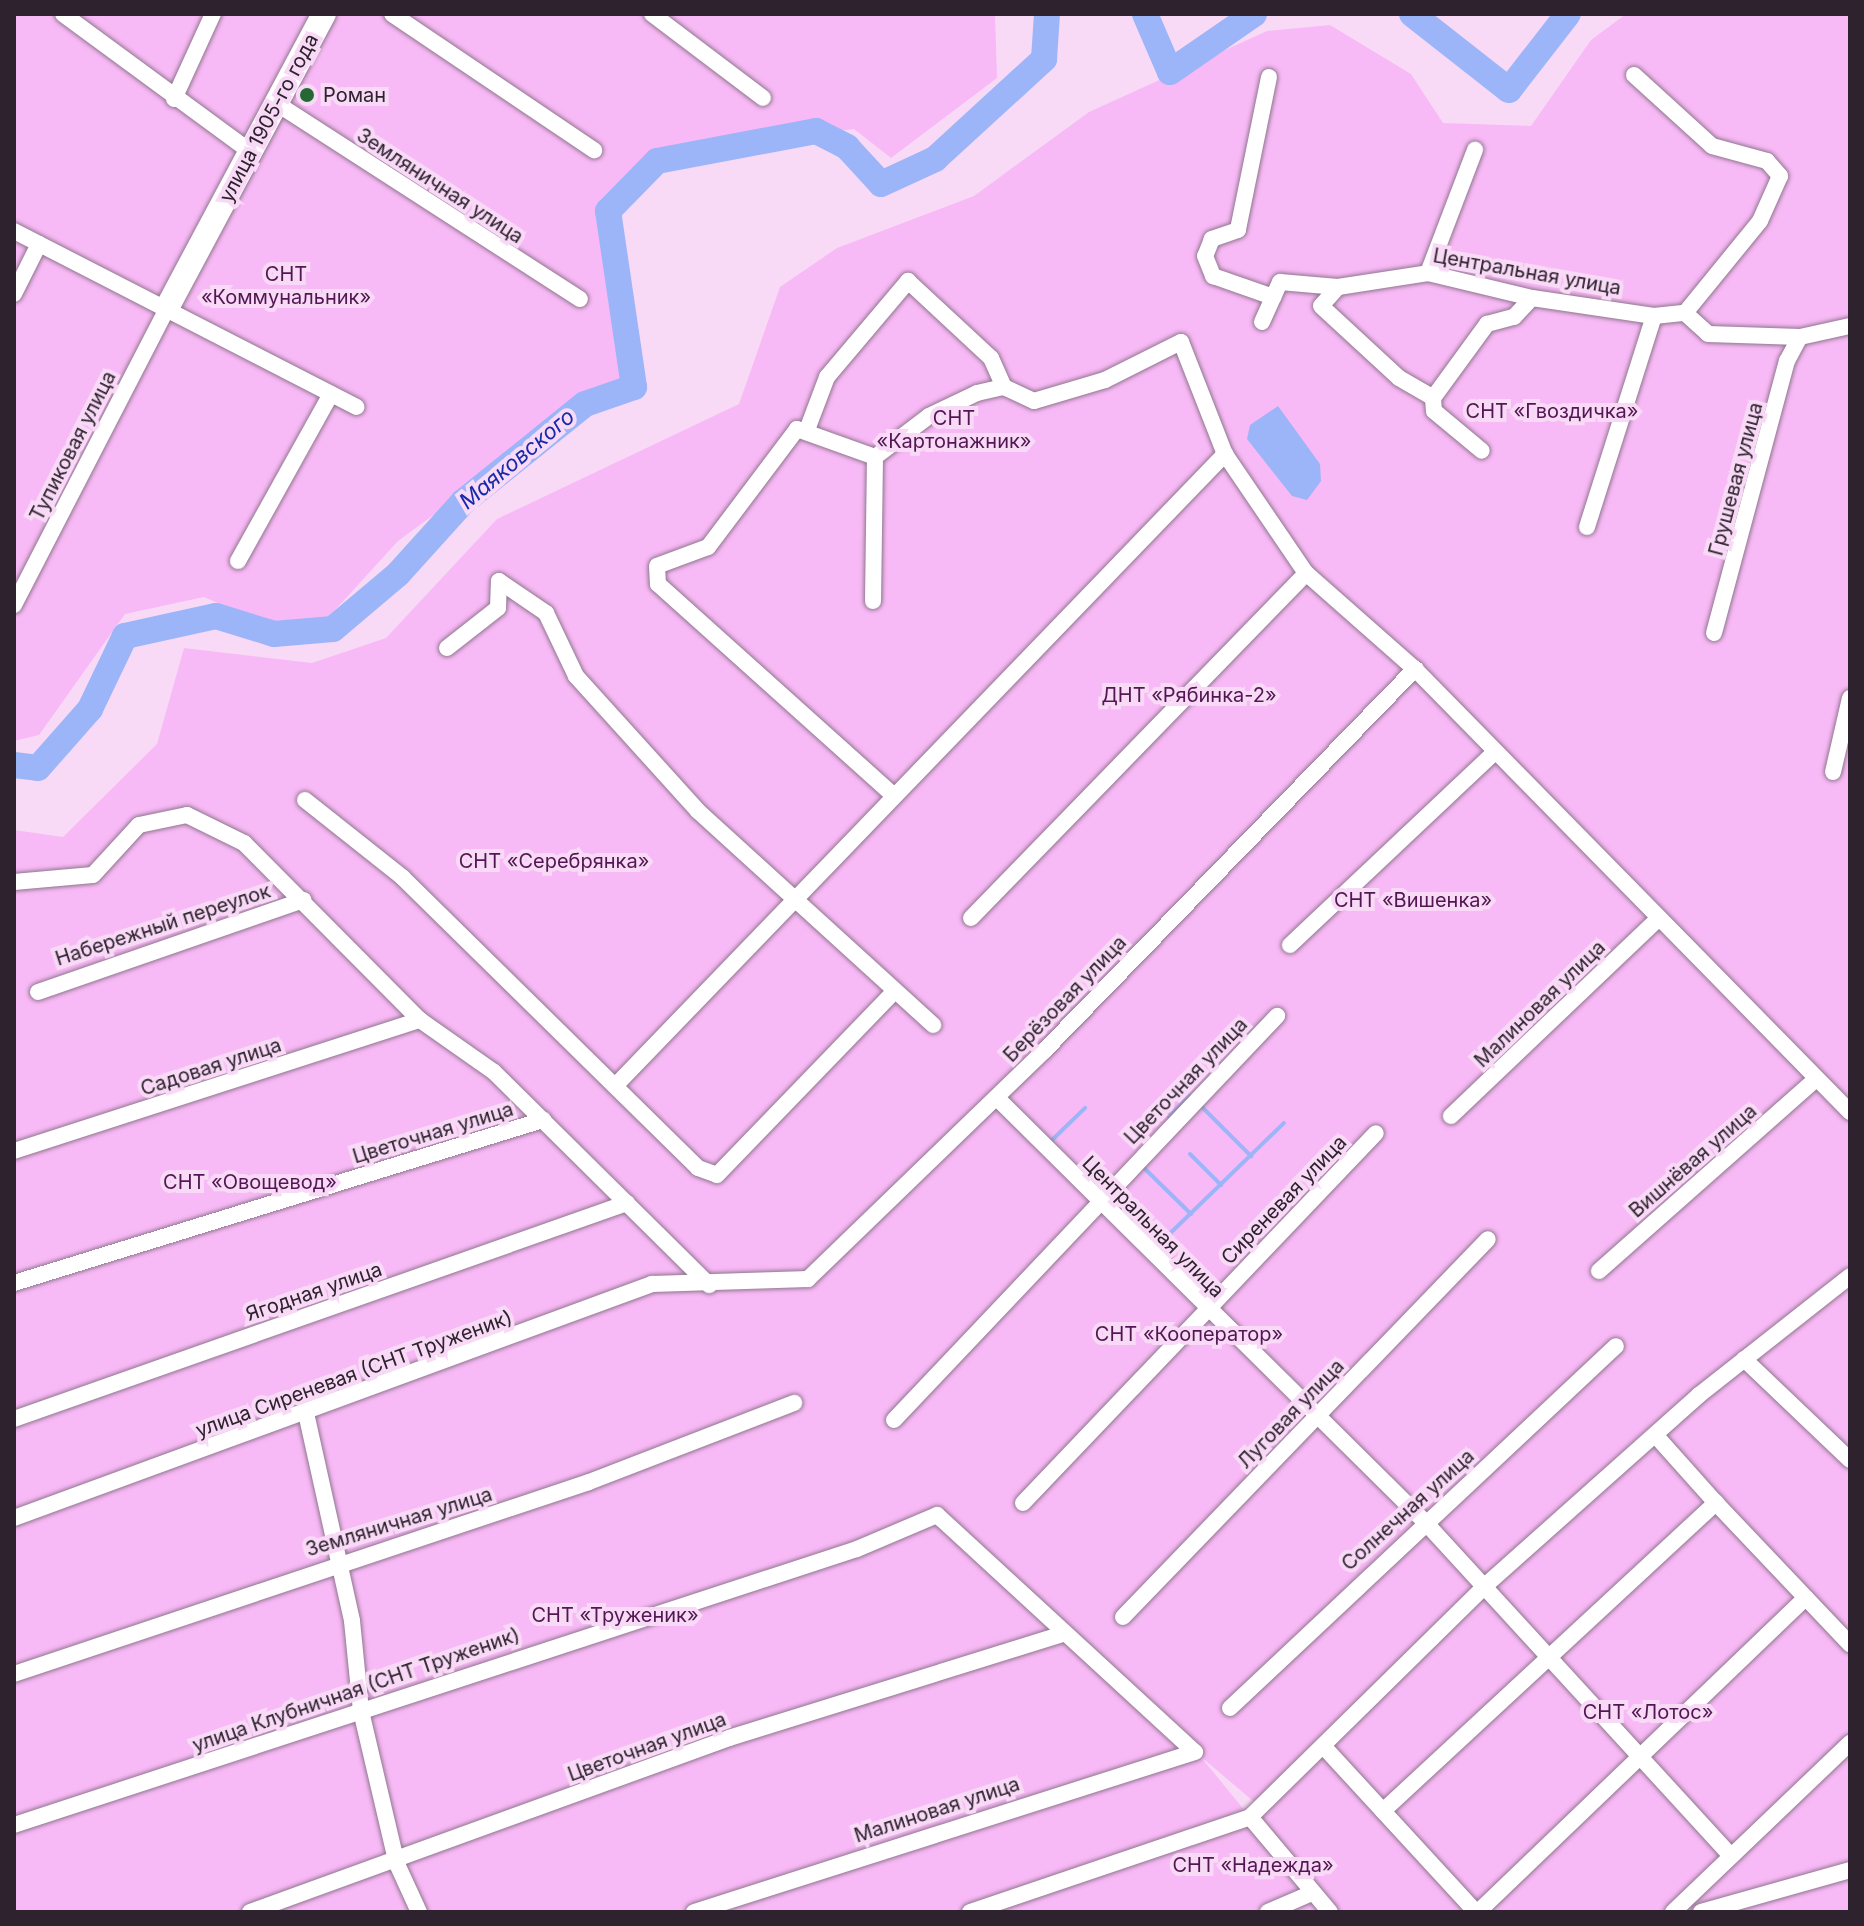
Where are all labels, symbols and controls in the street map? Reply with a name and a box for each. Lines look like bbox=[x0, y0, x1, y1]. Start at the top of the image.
street label: улица 1905-го года bbox=[214, 30, 324, 206]
place label: Роман bbox=[323, 83, 386, 107]
marker: Роман bbox=[298, 86, 316, 104]
street label: Земляничная улица bbox=[352, 123, 528, 249]
street label: Центральная улица bbox=[1431, 244, 1623, 300]
park label: СНТ «Коммунальник» bbox=[201, 263, 371, 310]
street label: Тупиковая улица bbox=[25, 367, 121, 525]
park label: СНТ «Гвоздичка» bbox=[1466, 399, 1638, 423]
street label: Грушевая улица bbox=[1704, 400, 1768, 558]
water label: Маяковского bbox=[454, 403, 580, 515]
park label: СНТ «Картонажник» bbox=[877, 406, 1031, 453]
park label: ДНТ «Рябинка-2» bbox=[1101, 683, 1277, 707]
park label: СНТ «Серебрянка» bbox=[459, 849, 649, 873]
street label: Набережный переулок bbox=[52, 879, 274, 971]
park label: СНТ «Вишенка» bbox=[1334, 888, 1492, 912]
street label: Берёзовая улица bbox=[999, 931, 1131, 1067]
street label: Малиновая улица bbox=[1470, 935, 1610, 1073]
street label: Цветочная улица bbox=[1119, 1013, 1253, 1149]
street label: Садовая улица bbox=[138, 1033, 284, 1101]
street label: Цветочная улица bbox=[350, 1097, 516, 1169]
street label: Вишнёвая улица bbox=[1624, 1099, 1762, 1223]
street label: Сиреневая улица bbox=[1216, 1131, 1352, 1269]
street label: Центральная улица bbox=[1077, 1151, 1229, 1303]
park label: СНТ «Овощевод» bbox=[163, 1170, 337, 1194]
street label: Ягодная улица bbox=[243, 1257, 385, 1327]
street label: улица Сиреневая (СНТ Труженик) bbox=[193, 1305, 515, 1443]
park label: СНТ «Кооператор» bbox=[1095, 1322, 1283, 1346]
street label: Луговая улица bbox=[1233, 1354, 1349, 1474]
street label: Солнечная улица bbox=[1337, 1444, 1479, 1576]
street label: Земляничная улица bbox=[303, 1482, 495, 1562]
park label: СНТ «Труженик» bbox=[531, 1603, 699, 1627]
street label: улица Клубничная (СНТ Труженик) bbox=[189, 1623, 523, 1757]
park label: СНТ «Лотос» bbox=[1583, 1700, 1713, 1724]
street label: Цветочная улица bbox=[565, 1707, 729, 1787]
street label: Малиновая улица bbox=[851, 1772, 1023, 1848]
park label: СНТ «Надежда» bbox=[1172, 1853, 1334, 1877]

